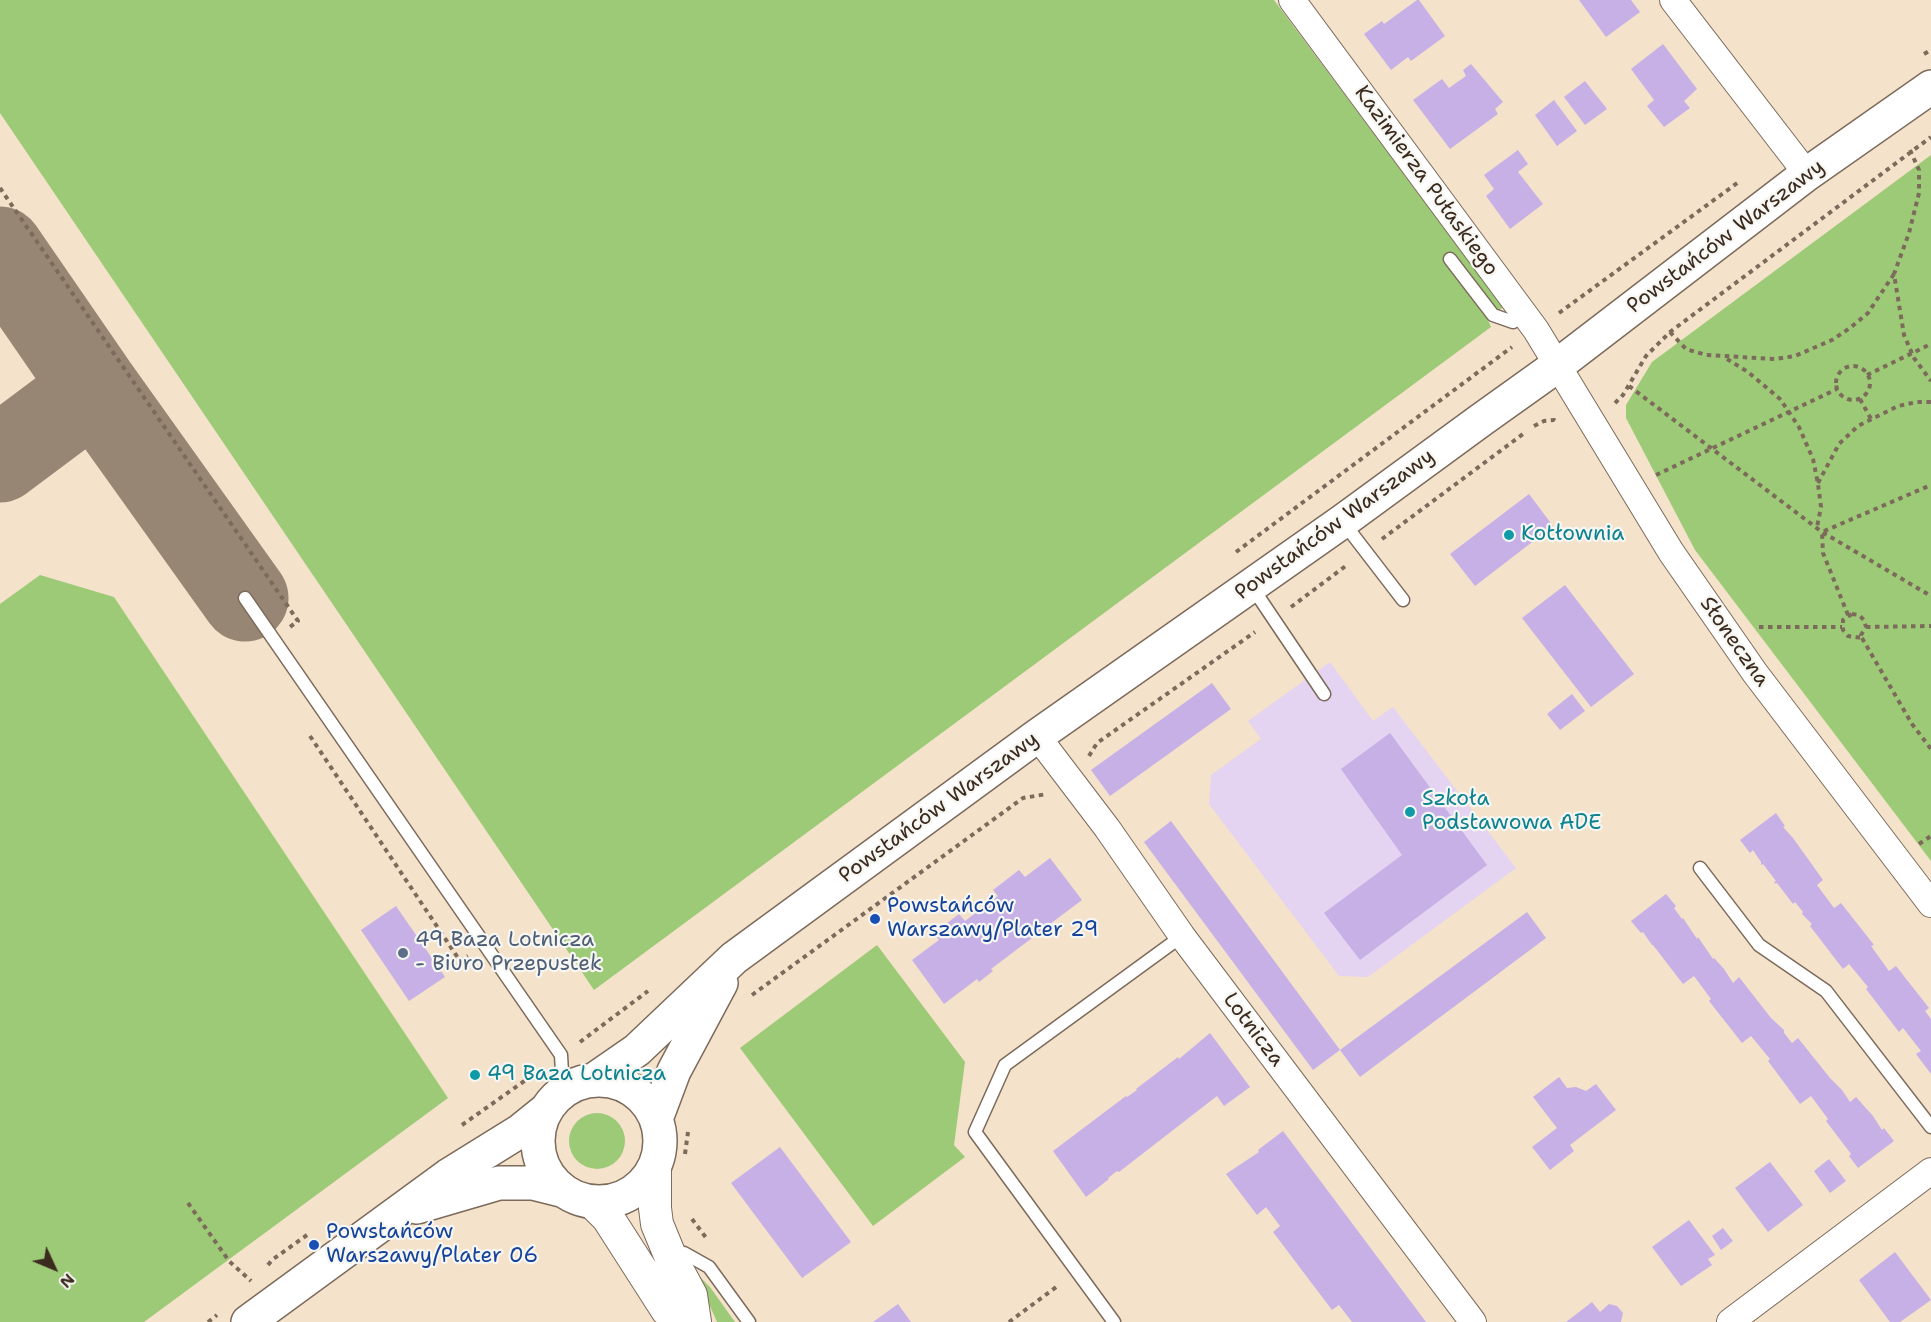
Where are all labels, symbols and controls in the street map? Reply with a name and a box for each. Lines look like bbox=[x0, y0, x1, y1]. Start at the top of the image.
street label: Kazimierza Pułaskiego bbox=[1349, 81, 1503, 281]
street label: Powstańców Warszawy bbox=[1622, 155, 1830, 319]
street label: Powstańców Warszawy bbox=[1230, 444, 1440, 606]
place label: Kotłownia bbox=[1521, 522, 1624, 548]
marker: Kotłownia bbox=[1502, 528, 1516, 542]
street label: Słoneczna bbox=[1694, 592, 1774, 692]
street label: Powstańców Warszawy bbox=[834, 727, 1044, 889]
place label: Szkoła Podstawowa ADE bbox=[1422, 787, 1601, 837]
marker: Szkoła Podstawowa ADE bbox=[1403, 805, 1417, 819]
place label: Powstańców Warszawy/Plater 29 bbox=[887, 894, 1098, 944]
marker: Powstańców Warszawy/Plater 29 bbox=[868, 912, 882, 926]
place label: 49 Baza Lotnicza - Biuro Przepustek bbox=[415, 928, 602, 978]
marker: 49 Baza Lotnicza - Biuro Przepustek bbox=[396, 946, 410, 960]
street label: Lotnicza bbox=[1217, 988, 1289, 1072]
place label: 49 Baza Lotnicza bbox=[487, 1062, 666, 1088]
marker: 49 Baza Lotnicza bbox=[468, 1068, 482, 1082]
place label: Powstańców Warszawy/Plater 06 bbox=[326, 1220, 538, 1270]
north arrow bbox=[24, 1238, 84, 1298]
marker: Powstańców Warszawy/Plater 06 bbox=[307, 1238, 321, 1252]
text: N bbox=[55, 1269, 79, 1293]

